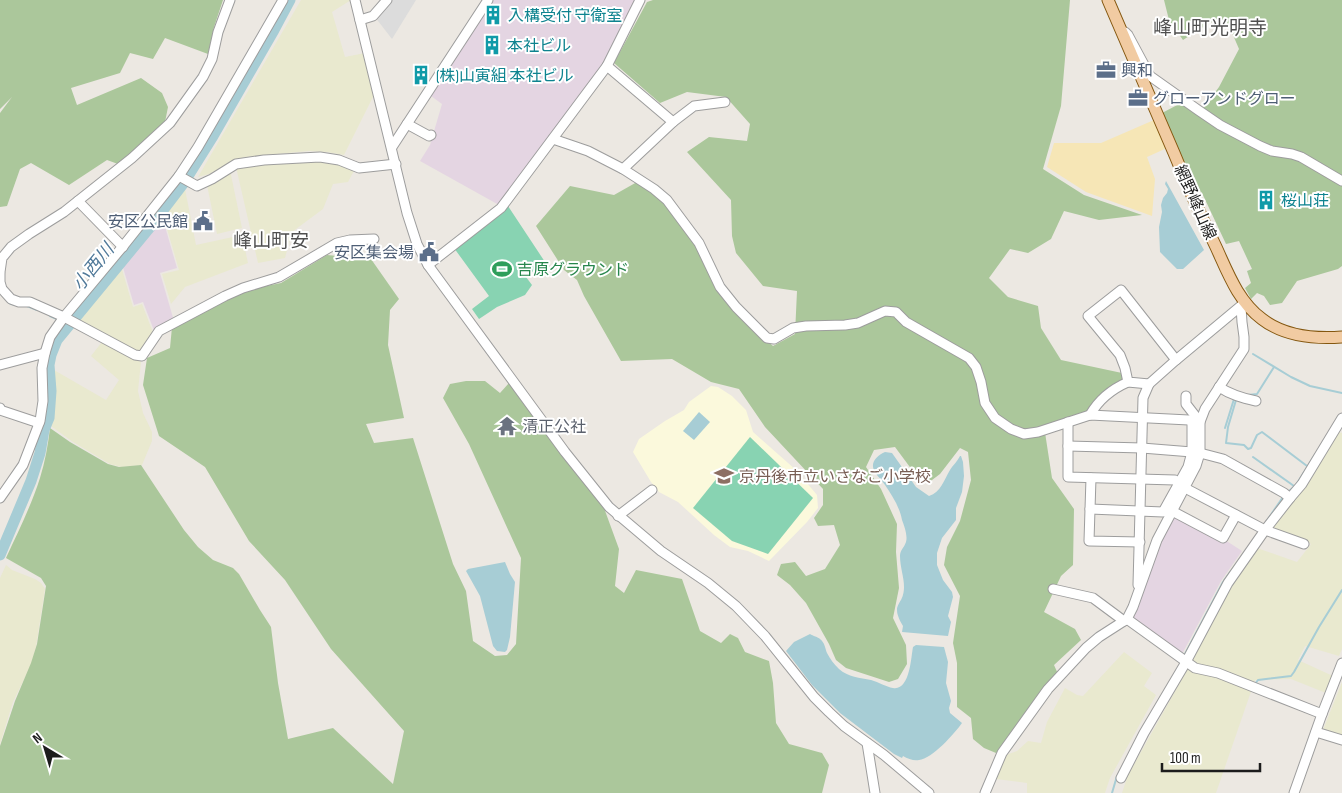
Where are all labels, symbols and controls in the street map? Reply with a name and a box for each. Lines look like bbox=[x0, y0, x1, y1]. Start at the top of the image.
building icon: 入構受付 守衛室 bbox=[482, 4, 504, 26]
place label: 入構受付 守衛室 bbox=[508, 6, 623, 26]
district label: 峰山町光明寺 bbox=[1153, 17, 1267, 40]
building icon: 本社ビル bbox=[481, 34, 503, 56]
place label: 本社ビル bbox=[507, 37, 571, 56]
office icon: 興和 bbox=[1095, 59, 1117, 81]
place label: 興和 bbox=[1121, 62, 1153, 81]
building icon: (株)山寅組 本社ビル bbox=[410, 64, 432, 86]
place label: (株)山寅組 本社ビル bbox=[436, 67, 573, 86]
office icon: グローアンドグロー bbox=[1127, 87, 1149, 109]
place label: グローアンドグロー bbox=[1153, 90, 1296, 109]
street label: 網野峰山線 bbox=[1170, 162, 1220, 243]
building icon: 桜山荘 bbox=[1255, 189, 1277, 211]
place label: 桜山荘 bbox=[1281, 192, 1329, 211]
public building icon: 安区公民館 bbox=[192, 210, 214, 232]
place label: 安区公民館 bbox=[108, 213, 188, 232]
district label: 峰山町安 bbox=[233, 230, 309, 253]
water label: 小西川 bbox=[68, 238, 120, 295]
public building icon: 安区集会場 bbox=[418, 241, 440, 263]
place label: 安区集会場 bbox=[334, 244, 414, 263]
sports icon: 吉原グラウンド bbox=[491, 258, 513, 280]
place label: 吉原グラウンド bbox=[517, 261, 629, 280]
temple icon: 清正公社 bbox=[496, 415, 518, 437]
place label: 清正公社 bbox=[522, 418, 586, 437]
school or university icon: 京丹後市立いさなご小学校 bbox=[713, 465, 735, 487]
place label: 京丹後市立いさなご小学校 bbox=[739, 468, 931, 487]
north arrow bbox=[20, 723, 70, 773]
text: N bbox=[29, 729, 45, 747]
scale bar bbox=[1162, 740, 1260, 772]
text: 100 m bbox=[1170, 749, 1201, 768]

